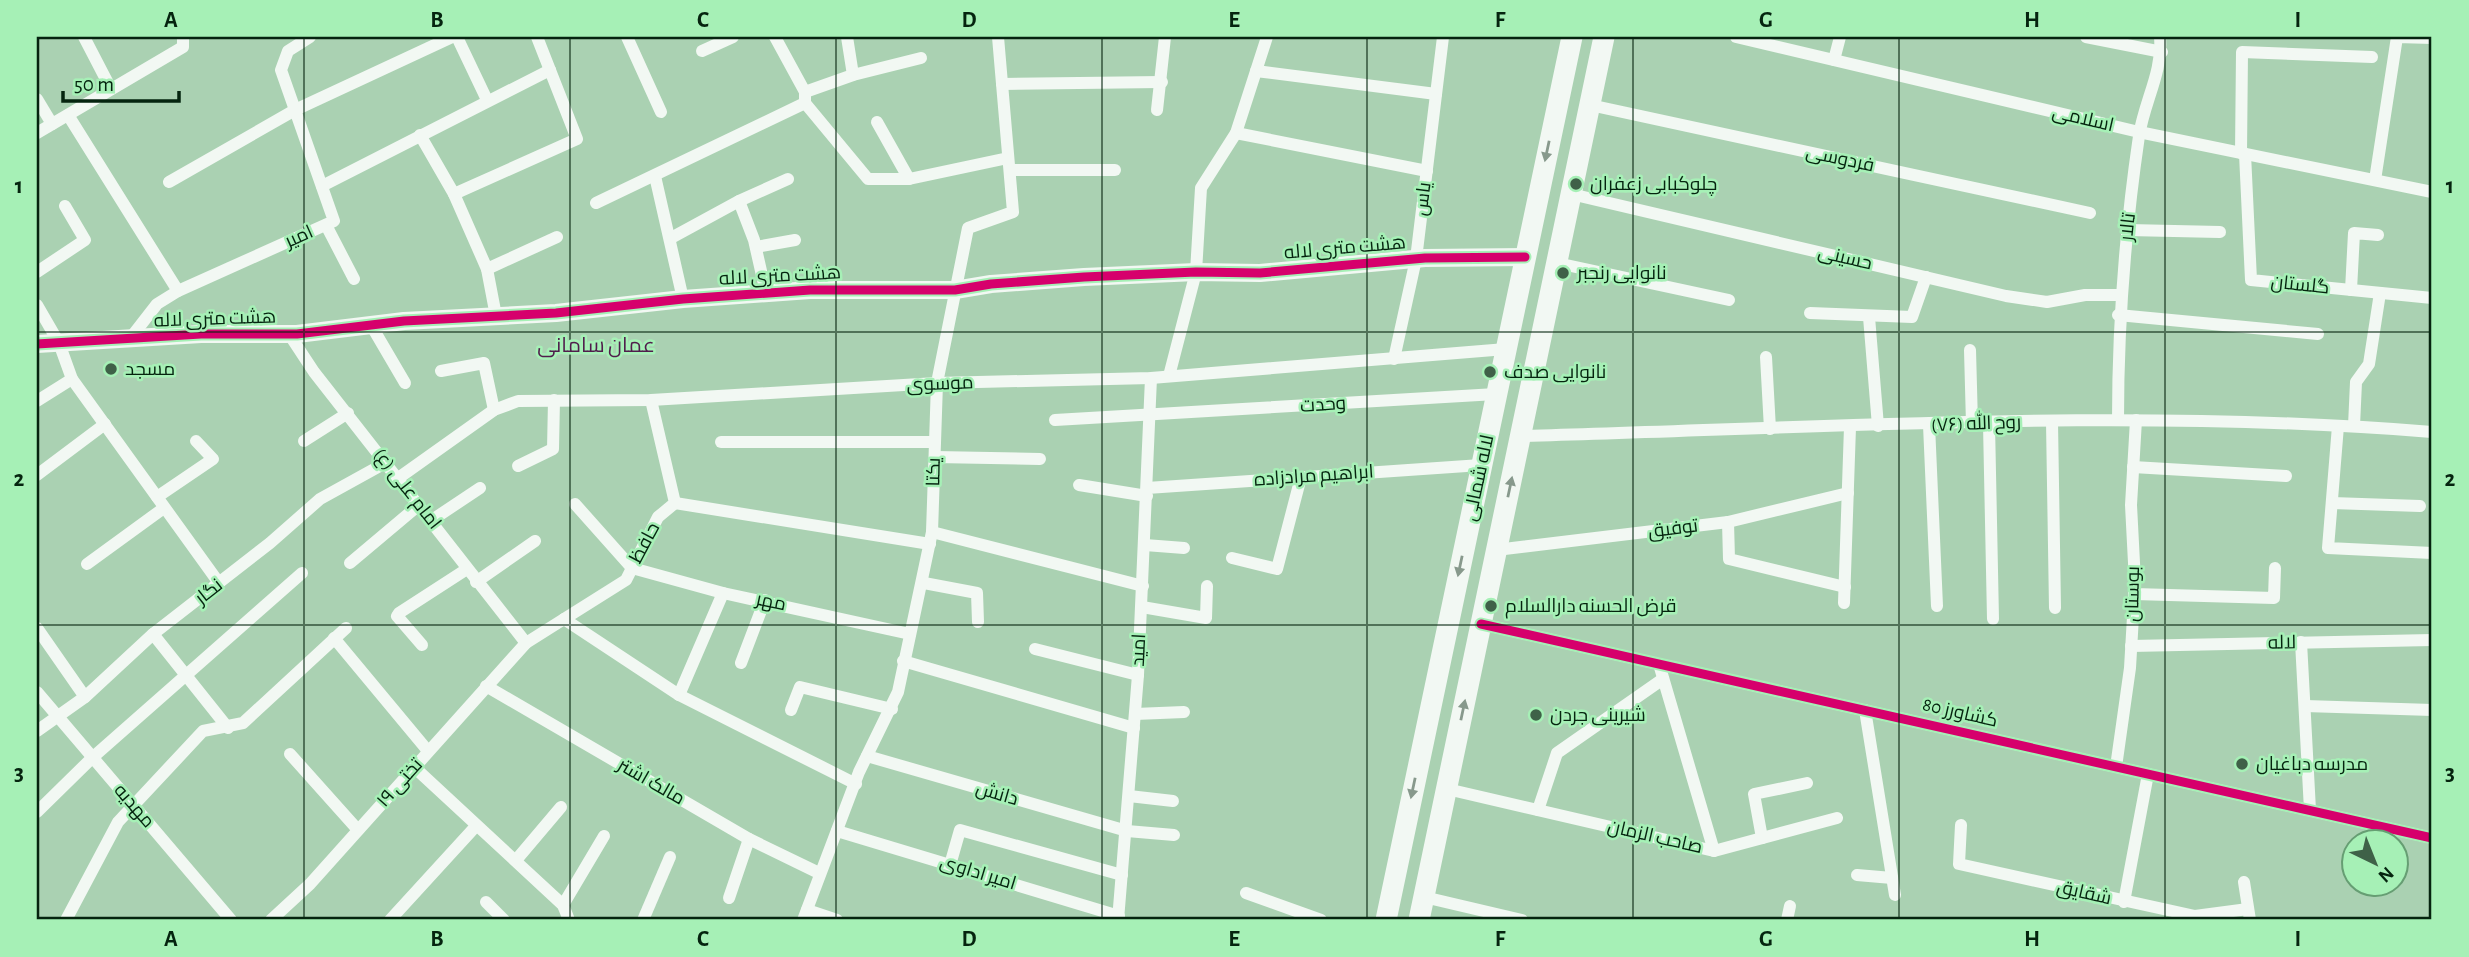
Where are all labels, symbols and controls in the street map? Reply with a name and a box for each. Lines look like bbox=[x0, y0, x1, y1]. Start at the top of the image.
text: A bbox=[164, 9, 178, 32]
text: B bbox=[430, 9, 444, 32]
text: C bbox=[697, 9, 709, 32]
text: D bbox=[961, 9, 977, 32]
text: E bbox=[1228, 9, 1240, 32]
text: F bbox=[1495, 9, 1506, 32]
text: G bbox=[1759, 9, 1773, 32]
text: H bbox=[2024, 9, 2040, 32]
text: I bbox=[2295, 9, 2301, 32]
scale bar bbox=[63, 60, 178, 104]
text: 50 m bbox=[74, 74, 114, 95]
street label: اسلامی bbox=[2050, 103, 2116, 136]
one-way arrow bbox=[1542, 140, 1553, 162]
street label: فردوسی bbox=[1804, 143, 1876, 176]
text: 1 bbox=[15, 175, 23, 198]
place label: چلوکبابی زعفران bbox=[1590, 175, 1717, 196]
text: 1 bbox=[2446, 175, 2454, 198]
marker: چلوکبابی زعفران bbox=[1568, 176, 1584, 192]
street label: یاس bbox=[1412, 181, 1435, 217]
street label: تالار bbox=[2117, 212, 2140, 243]
street label: امیر bbox=[281, 223, 316, 253]
street label: هشت متری لاله bbox=[1283, 232, 1407, 264]
street label: حسینی bbox=[1816, 243, 1874, 274]
street label: هشت متری لاله bbox=[718, 262, 842, 290]
place label: نانوایی رنجبر bbox=[1576, 264, 1667, 284]
marker: نانوایی رنجبر bbox=[1555, 265, 1571, 281]
street label: گلستان bbox=[2270, 271, 2330, 299]
street label: هشت متری لاله bbox=[154, 306, 276, 332]
district label: عمان سامانی bbox=[537, 335, 655, 358]
place label: مسجد bbox=[125, 360, 175, 379]
marker: مسجد bbox=[103, 361, 119, 377]
place label: نانوایی صدف bbox=[1504, 363, 1606, 383]
marker: نانوایی صدف bbox=[1482, 364, 1498, 380]
street label: موسوی bbox=[906, 373, 974, 396]
street label: وحدت bbox=[1299, 394, 1347, 417]
street label: روح الله (۷۶) bbox=[1931, 409, 2021, 438]
street label: لاله شمالی bbox=[1460, 433, 1498, 523]
street label: امام علی (ع) bbox=[367, 445, 444, 535]
street label: یکتا bbox=[924, 457, 944, 487]
street label: ابراهیم مرادزاده bbox=[1254, 462, 1375, 493]
text: 2 bbox=[14, 468, 25, 491]
text: 2 bbox=[2445, 468, 2456, 491]
one-way arrow bbox=[1504, 476, 1515, 498]
street label: توفیق bbox=[1647, 517, 1699, 543]
street label: حافظ bbox=[627, 520, 663, 566]
one-way arrow bbox=[1455, 555, 1466, 577]
street label: بوستان bbox=[2123, 566, 2144, 622]
street label: نگار bbox=[190, 575, 227, 610]
street label: مهر bbox=[753, 589, 788, 615]
place label: قرض الحسنه دارالسلام bbox=[1505, 597, 1676, 619]
marker: قرض الحسنه دارالسلام bbox=[1483, 598, 1499, 614]
street label: امید bbox=[1129, 633, 1149, 667]
street label: لاله bbox=[2268, 633, 2296, 653]
street label: کشاورز 80 bbox=[1920, 694, 2000, 732]
one-way arrow bbox=[1458, 699, 1469, 721]
place label: شیرینی جردن bbox=[1550, 705, 1646, 726]
marker: شیرینی جردن bbox=[1528, 707, 1544, 723]
street label: مالک اشتر bbox=[613, 754, 688, 810]
street label: تختی ۱۹ bbox=[374, 755, 427, 812]
place label: مدرسه دباغیان bbox=[2256, 755, 2368, 775]
marker: مدرسه دباغیان bbox=[2234, 756, 2250, 772]
text: 3 bbox=[14, 762, 24, 785]
text: 3 bbox=[2445, 762, 2455, 785]
street label: دانش bbox=[973, 778, 1021, 810]
one-way arrow bbox=[1408, 778, 1419, 800]
street label: مهدیه bbox=[109, 781, 158, 832]
street label: صاحب الزمان bbox=[1605, 817, 1704, 858]
north arrow bbox=[2340, 828, 2410, 898]
street label: امیر اداوی bbox=[937, 852, 1018, 895]
text: N bbox=[2374, 863, 2397, 886]
street label: شقایق bbox=[2054, 877, 2113, 910]
text: A bbox=[164, 928, 178, 951]
text: B bbox=[430, 928, 444, 951]
text: C bbox=[697, 928, 709, 951]
text: D bbox=[961, 928, 977, 951]
text: E bbox=[1228, 928, 1240, 951]
text: F bbox=[1495, 928, 1506, 951]
text: G bbox=[1759, 928, 1773, 951]
text: H bbox=[2024, 928, 2040, 951]
text: I bbox=[2295, 928, 2301, 951]

